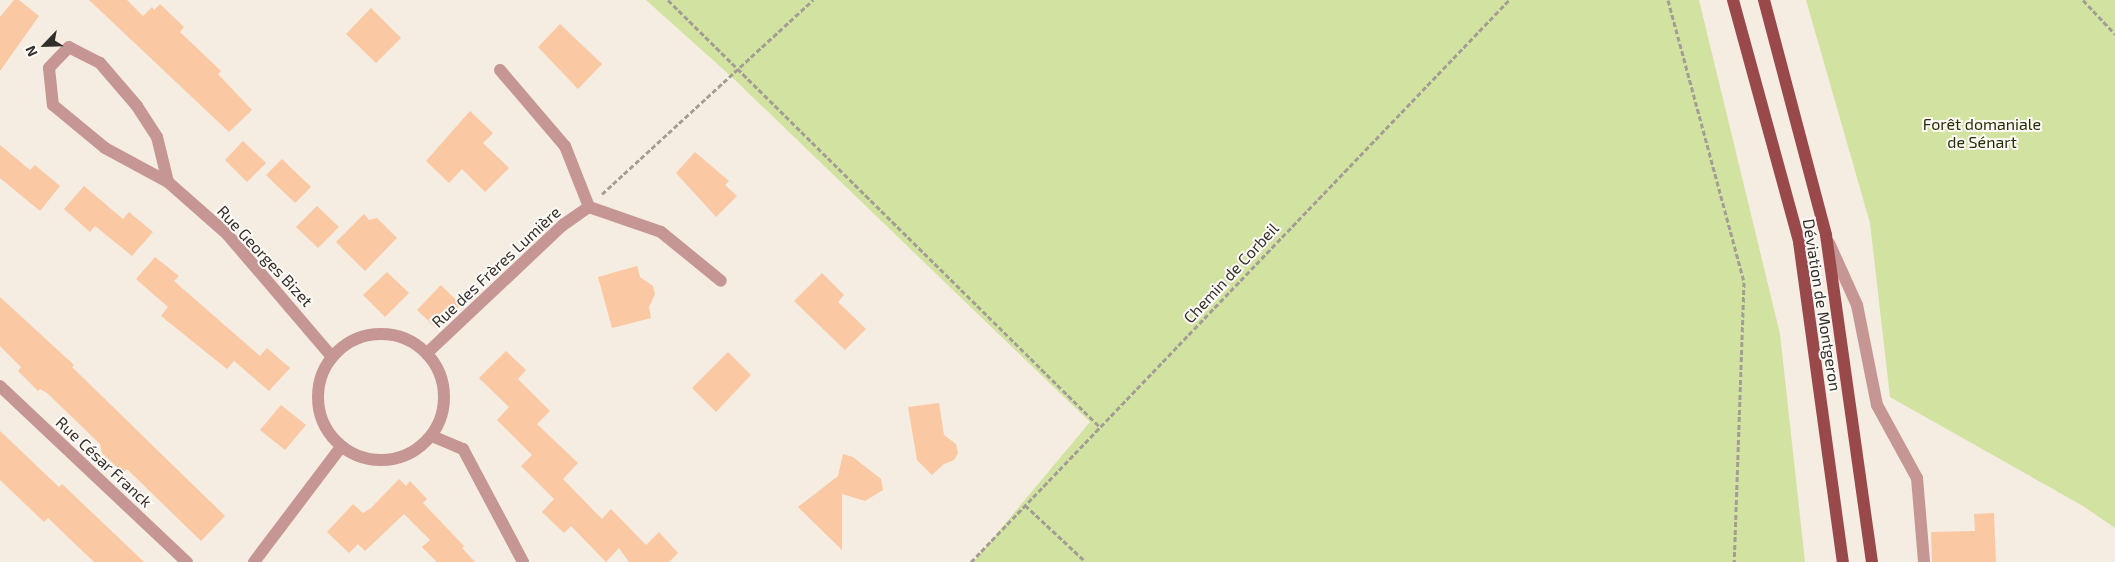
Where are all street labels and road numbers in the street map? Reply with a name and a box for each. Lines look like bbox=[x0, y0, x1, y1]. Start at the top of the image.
street label: Rue Georges Bizet bbox=[213, 202, 317, 310]
street label: Rue des Frères Lumière bbox=[428, 202, 564, 332]
street label: Déviation de Montgeron bbox=[1799, 217, 1845, 393]
street label: Chemin de Corbeil bbox=[1180, 219, 1282, 327]
street label: Rue César Franck bbox=[52, 412, 156, 512]

